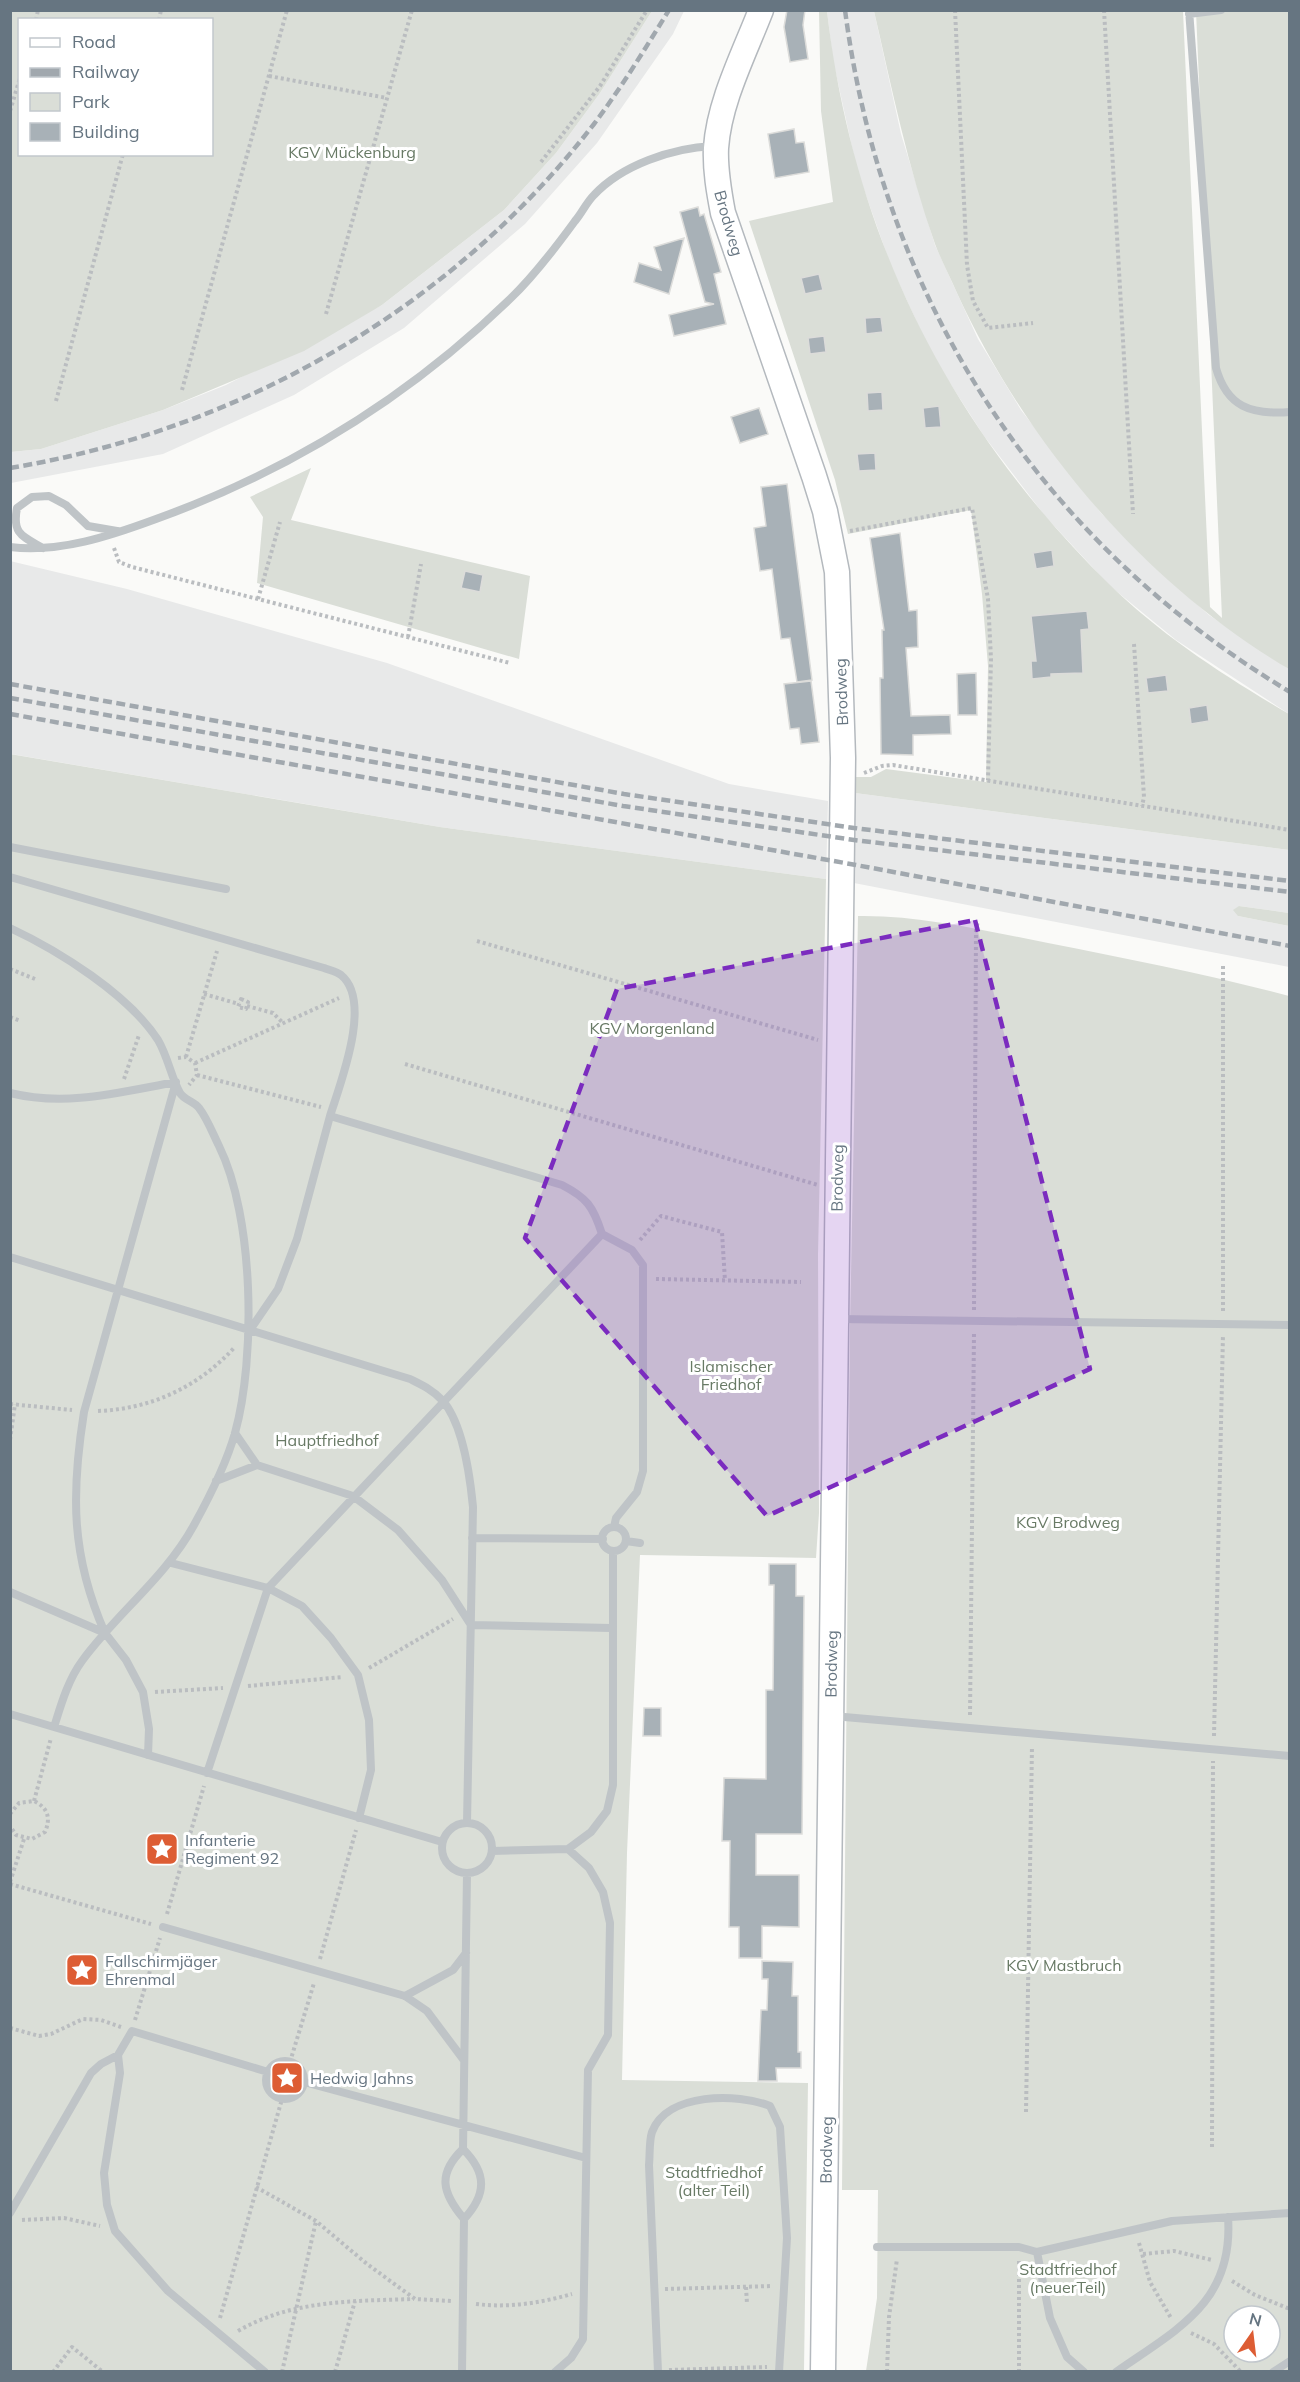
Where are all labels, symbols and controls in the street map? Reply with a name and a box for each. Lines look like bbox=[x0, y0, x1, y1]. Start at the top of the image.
legend bbox=[18, 18, 213, 156]
text: Road bbox=[72, 30, 116, 53]
text: Railway bbox=[72, 60, 140, 83]
text: Park bbox=[72, 90, 111, 113]
text: Building bbox=[72, 120, 140, 143]
park label: KGV Mückenburg bbox=[288, 142, 416, 162]
street label: Brodweg bbox=[710, 188, 748, 258]
street label: Brodweg bbox=[830, 658, 852, 726]
park label: KGV Morgenland bbox=[589, 1018, 715, 1038]
street label: Brodweg bbox=[826, 1144, 848, 1212]
park label: Islamischer Friedhof bbox=[689, 1356, 773, 1394]
park label: Hauptfriedhof bbox=[275, 1430, 379, 1450]
park label: KGV Brodweg bbox=[1016, 1512, 1120, 1532]
street label: Brodweg bbox=[820, 1630, 842, 1698]
place label: Infanterie Regiment 92 bbox=[185, 1830, 279, 1868]
place icon: Infanterie Regiment 92 bbox=[144, 1831, 180, 1867]
place label: Fallschirmjäger Ehrenmal bbox=[105, 1951, 218, 1989]
place icon: Fallschirmjäger Ehrenmal bbox=[64, 1952, 100, 1988]
park label: KGV Mastbruch bbox=[1006, 1955, 1122, 1975]
place icon: Hedwig Jahns bbox=[269, 2060, 305, 2096]
place label: Hedwig Jahns bbox=[310, 2068, 414, 2088]
street label: Brodweg bbox=[815, 2116, 837, 2184]
park label: Stadtfriedhof (alter Teil) bbox=[665, 2162, 763, 2200]
park label: Stadtfriedhof (neuerTeil) bbox=[1019, 2259, 1117, 2297]
north arrow bbox=[1222, 2304, 1282, 2364]
text: N bbox=[1247, 2308, 1264, 2331]

